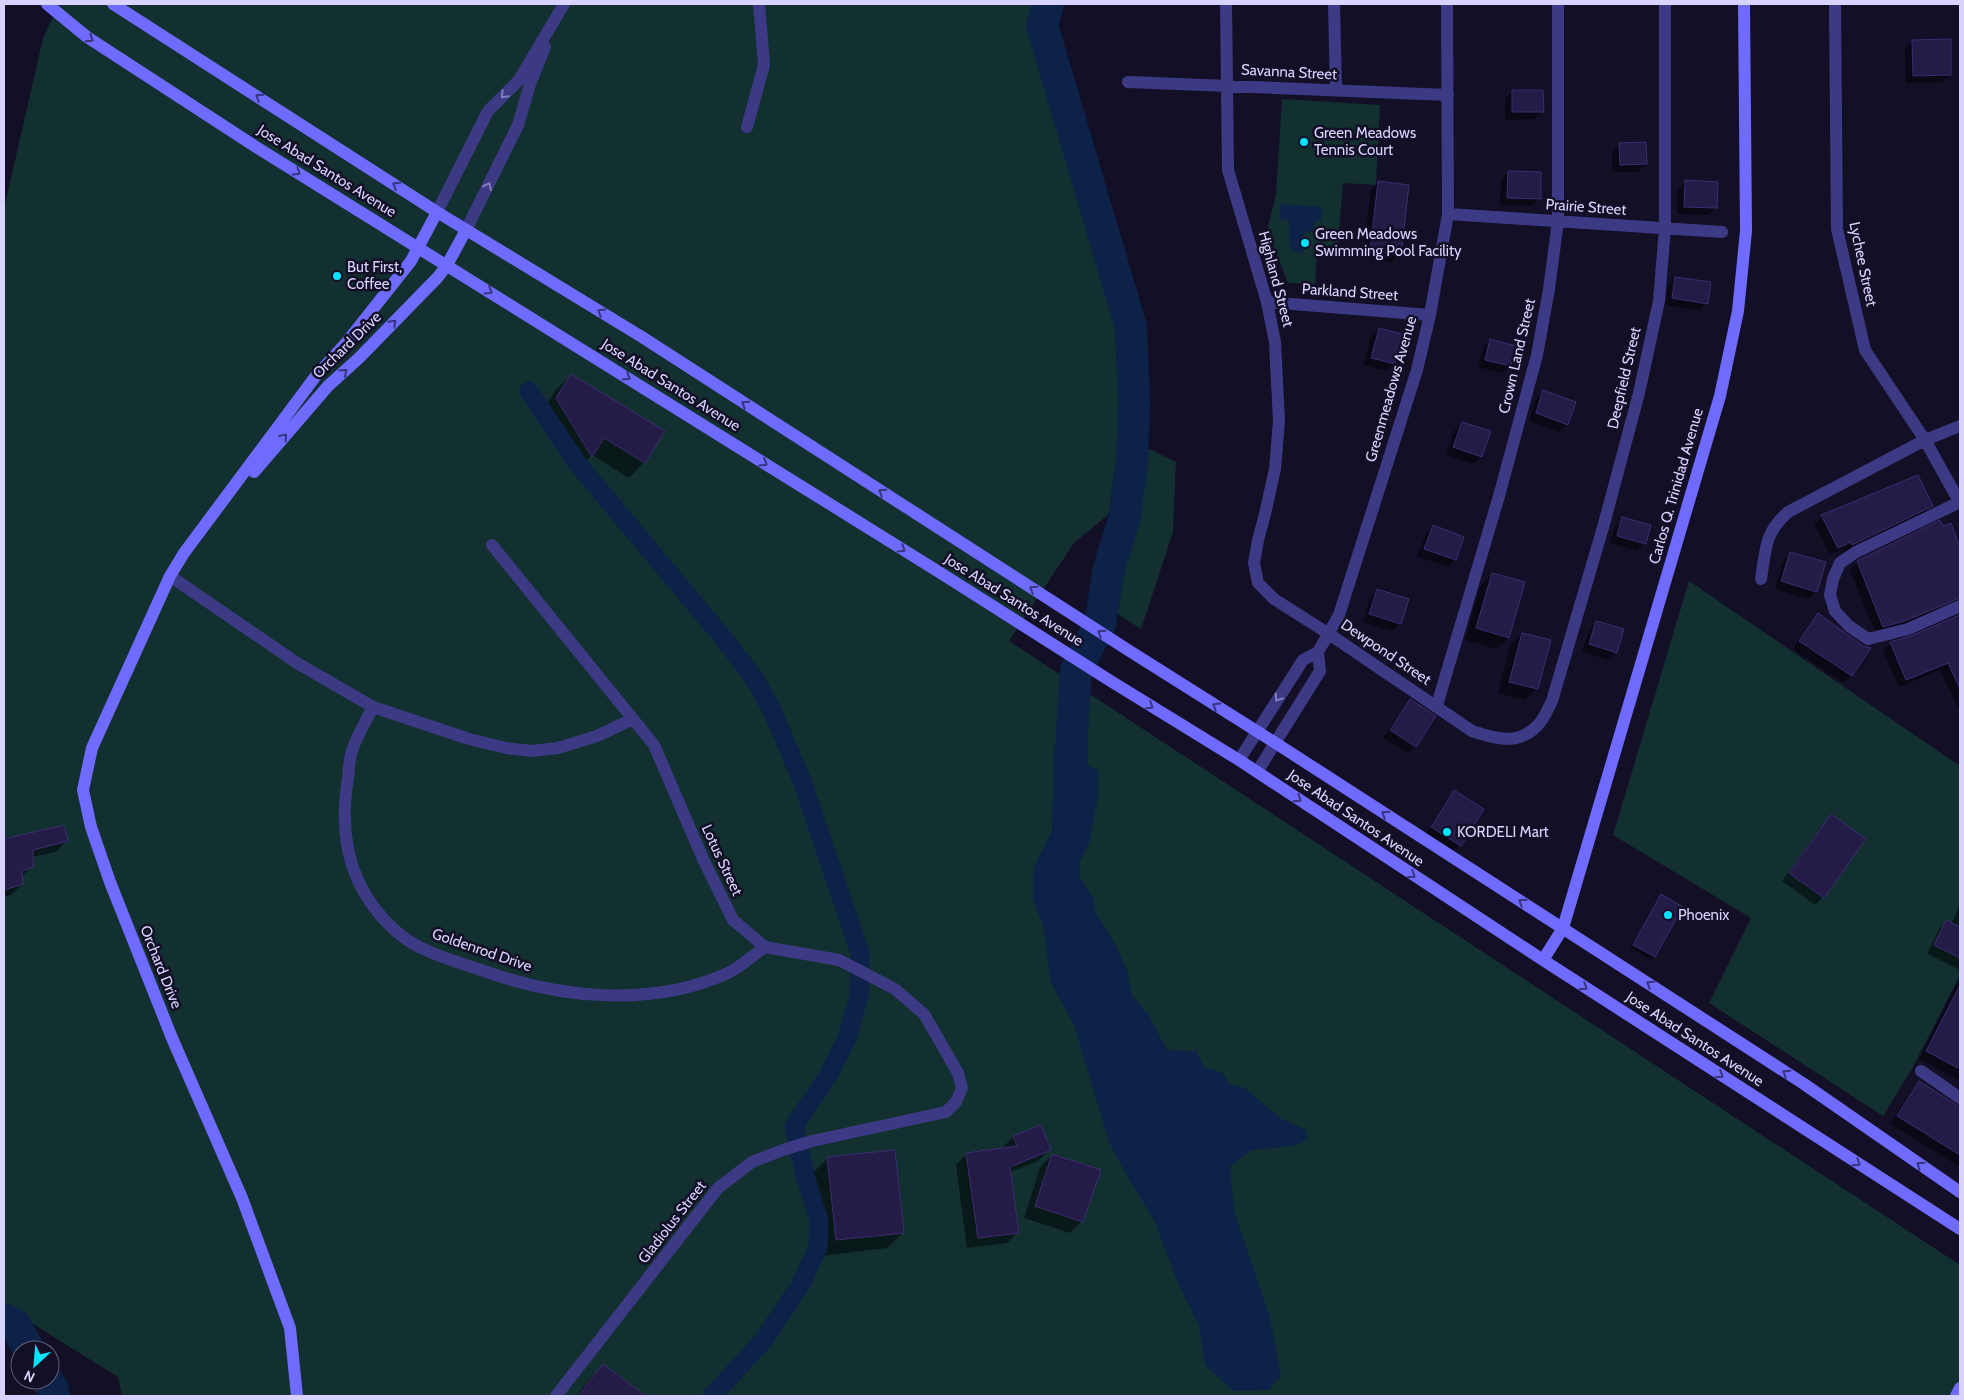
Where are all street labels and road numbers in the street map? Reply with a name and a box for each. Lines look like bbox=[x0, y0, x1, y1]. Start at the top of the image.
street label: Savanna Street bbox=[1241, 60, 1337, 84]
street label: Jose Abad Santos Avenue bbox=[253, 120, 400, 221]
street label: Prairie Street bbox=[1545, 195, 1627, 219]
street label: Lychee Street bbox=[1845, 220, 1881, 308]
street label: Highland Street bbox=[1255, 229, 1297, 329]
street label: Parkland Street bbox=[1301, 280, 1399, 304]
street label: Crown Land Street bbox=[1495, 297, 1539, 415]
street label: Orchard Drive bbox=[309, 308, 385, 382]
street label: Greenmeadows Avenue bbox=[1362, 314, 1421, 464]
street label: Deepfield Street bbox=[1604, 325, 1644, 431]
street label: Jose Abad Santos Avenue bbox=[597, 334, 744, 435]
street label: Carlos Q. Trinidad Avenue bbox=[1645, 406, 1707, 566]
street label: Jose Abad Santos Avenue bbox=[940, 549, 1087, 650]
street label: Dewpond Street bbox=[1338, 615, 1434, 689]
street label: Jose Abad Santos Avenue bbox=[1284, 765, 1428, 870]
street label: Lotus Street bbox=[698, 822, 746, 898]
street label: Orchard Drive bbox=[136, 923, 186, 1011]
street label: Goldenrod Drive bbox=[430, 925, 535, 976]
street label: Jose Abad Santos Avenue bbox=[1622, 987, 1767, 1090]
street label: Gladiolus Street bbox=[634, 1177, 710, 1267]

